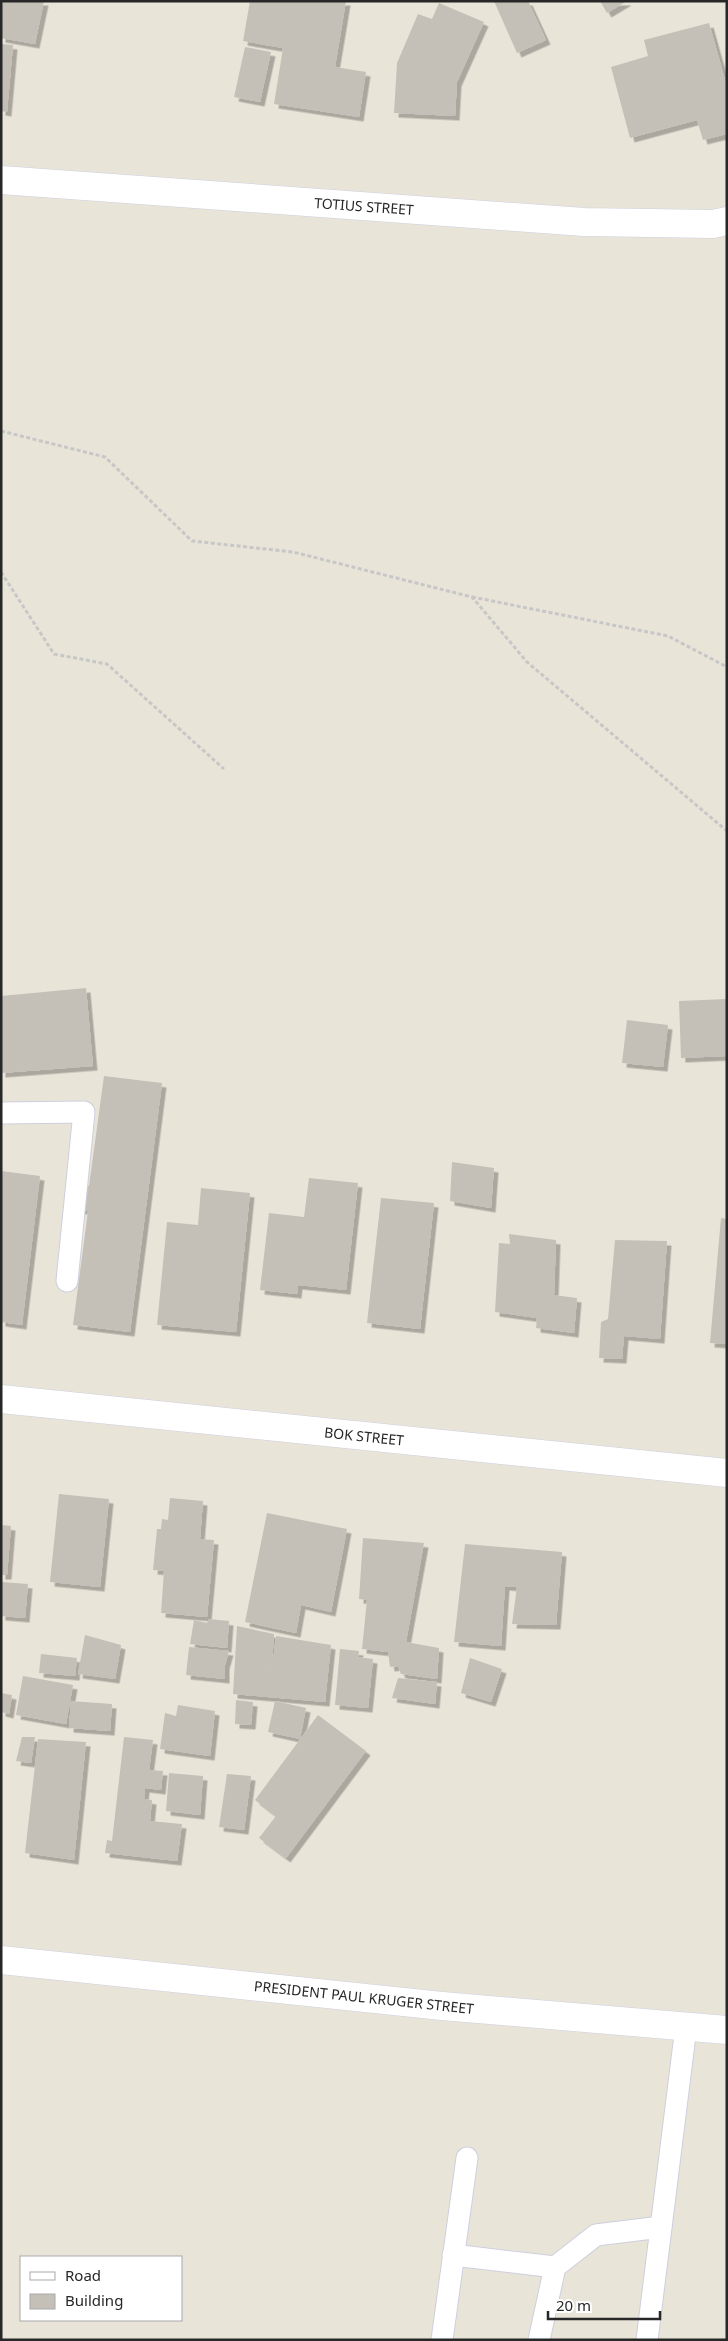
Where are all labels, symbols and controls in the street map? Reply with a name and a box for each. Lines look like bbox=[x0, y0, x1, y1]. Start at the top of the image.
street label: TOTIUS STREET bbox=[314, 193, 415, 219]
street label: BOK STREET bbox=[323, 1422, 405, 1450]
street label: PRESIDENT PAUL KRUGER STREET bbox=[253, 1976, 475, 2018]
legend bbox=[20, 2256, 182, 2321]
text: Road bbox=[65, 2265, 101, 2285]
scale bar bbox=[548, 2288, 660, 2320]
text: Building bbox=[65, 2290, 123, 2310]
text: 20 m bbox=[556, 2295, 591, 2315]

